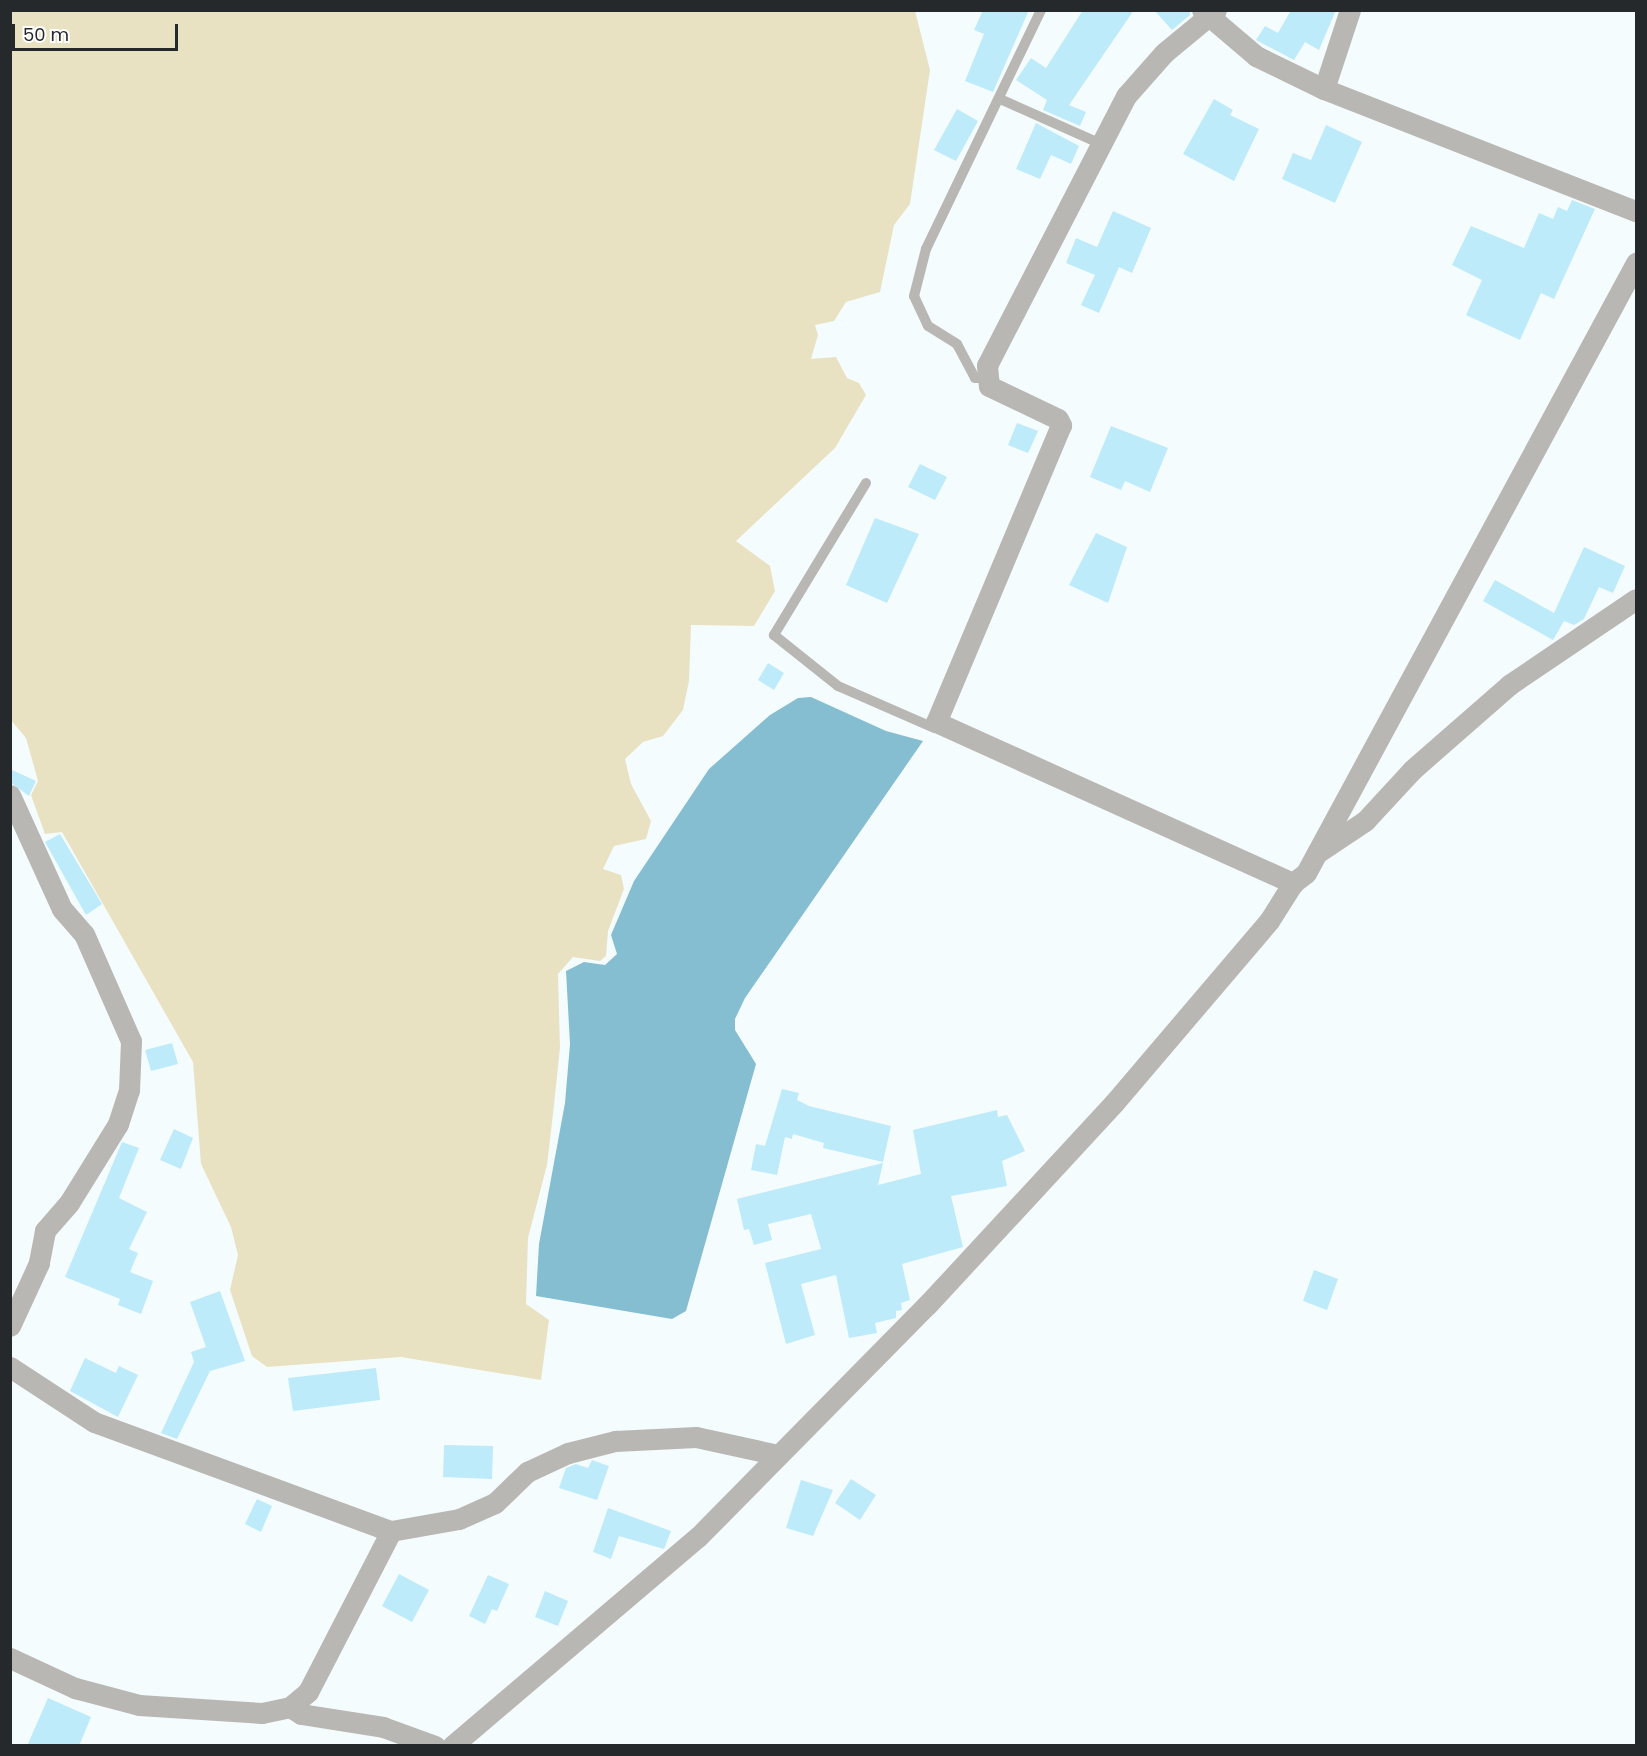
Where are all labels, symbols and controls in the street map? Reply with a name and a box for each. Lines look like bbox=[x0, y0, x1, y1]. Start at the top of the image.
scale bar bbox=[15, 12, 182, 50]
text: 50 m bbox=[23, 22, 69, 47]

